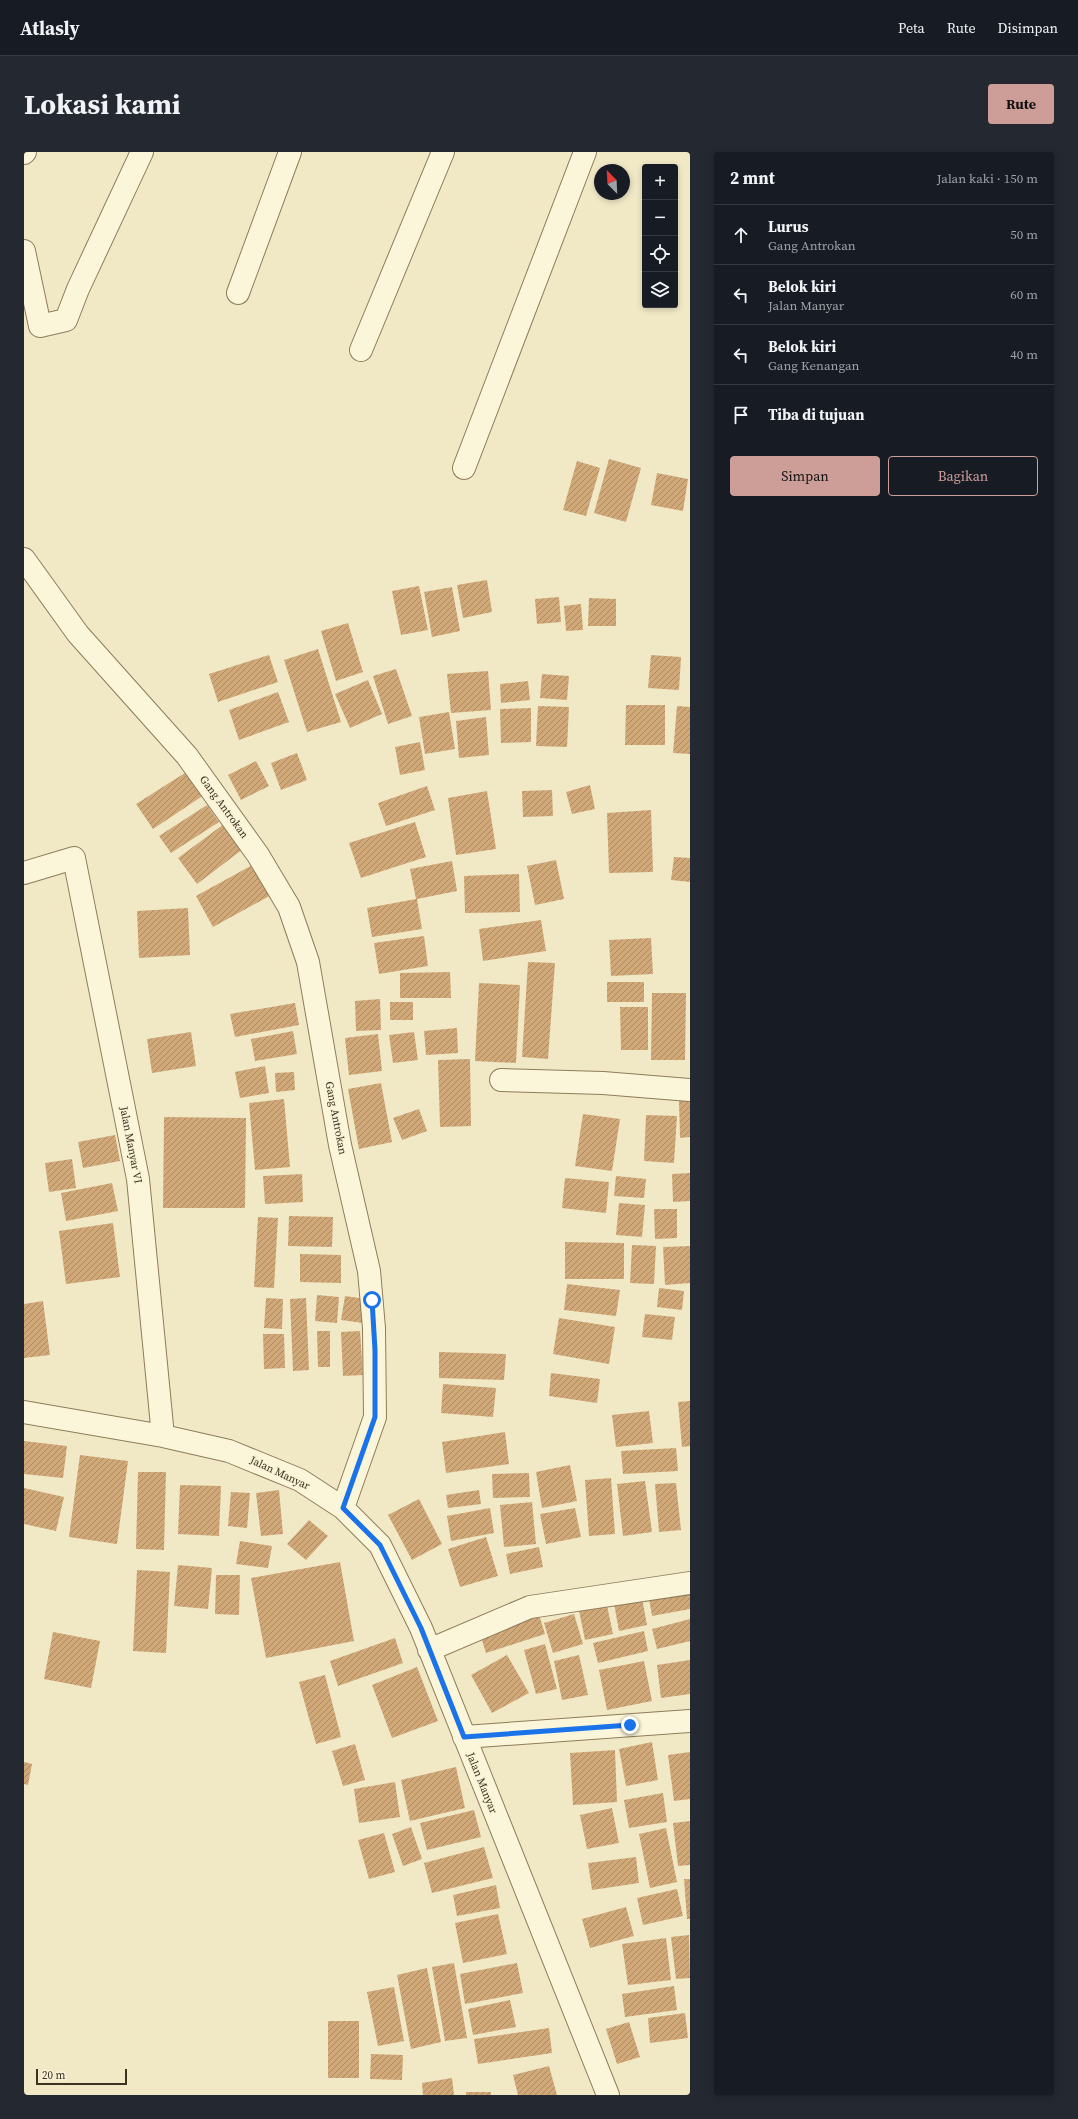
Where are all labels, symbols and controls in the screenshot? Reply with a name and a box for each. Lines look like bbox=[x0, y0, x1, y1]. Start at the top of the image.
text: Atlasly bbox=[20, 15, 80, 41]
text: Peta bbox=[898, 18, 925, 38]
text: Rute bbox=[947, 18, 976, 38]
text: Disimpan bbox=[998, 18, 1058, 38]
button: Rute bbox=[988, 84, 1054, 124]
text: Lokasi kami bbox=[24, 85, 181, 123]
north arrow bbox=[594, 164, 630, 200]
map controls bbox=[642, 164, 678, 308]
button: + bbox=[642, 164, 678, 200]
text: 2 mnt bbox=[730, 166, 775, 190]
text: Jalan kaki · 150 m bbox=[937, 170, 1038, 187]
button: − bbox=[642, 200, 678, 236]
text: Lurus bbox=[768, 216, 809, 237]
icon: ahead bbox=[730, 224, 752, 246]
text: 50 m bbox=[1010, 226, 1038, 243]
button: locate bbox=[642, 236, 678, 272]
text: Gang Antrokan bbox=[768, 237, 856, 254]
button: layers bbox=[642, 272, 678, 308]
text: Belok kiri bbox=[768, 276, 836, 297]
icon: left bbox=[730, 284, 752, 306]
text: 60 m bbox=[1010, 286, 1038, 303]
text: Jalan Manyar bbox=[768, 297, 844, 314]
text: Belok kiri bbox=[768, 336, 836, 357]
icon: left bbox=[730, 344, 752, 366]
text: 40 m bbox=[1010, 346, 1038, 363]
text: Gang Kenangan bbox=[768, 357, 859, 374]
icon: arrive bbox=[730, 404, 752, 426]
text: Tiba di tujuan bbox=[768, 404, 864, 425]
button: Simpan bbox=[730, 456, 880, 496]
button: Bagikan bbox=[888, 456, 1038, 496]
street label: Gang Antrokan bbox=[196, 773, 252, 842]
street label: Gang Antrokan bbox=[322, 1080, 351, 1156]
street label: Jalan Manyar VI bbox=[116, 1104, 146, 1185]
route start bbox=[363, 1291, 381, 1309]
street label: Jalan Manyar bbox=[247, 1452, 313, 1494]
route end bbox=[621, 1716, 639, 1734]
street label: Jalan Manyar bbox=[463, 1749, 501, 1816]
scale bar bbox=[36, 2067, 127, 2086]
text: 20 m bbox=[42, 2068, 65, 2083]

